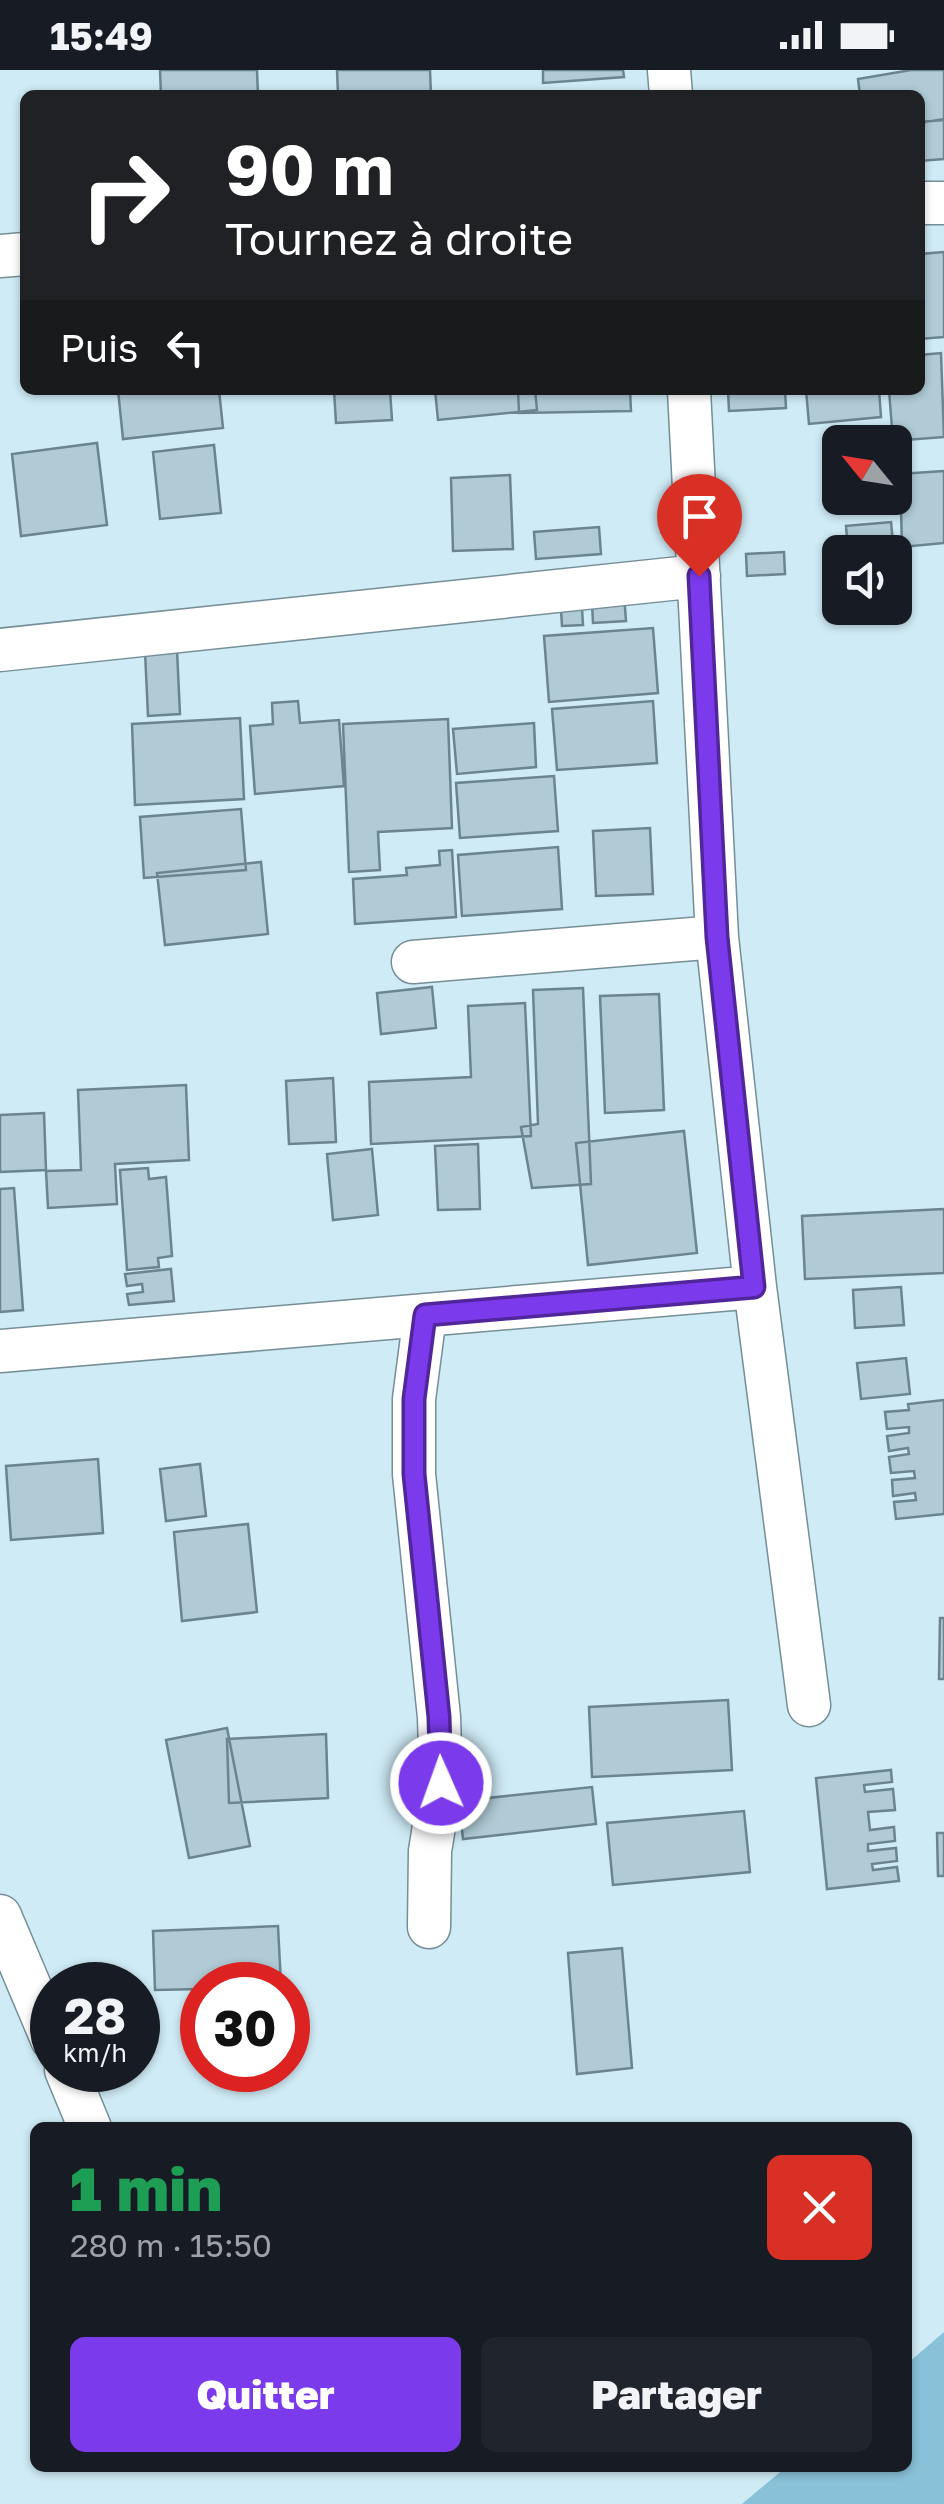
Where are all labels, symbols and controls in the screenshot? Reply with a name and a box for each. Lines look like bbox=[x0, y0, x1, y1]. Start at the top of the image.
text: 15:49 bbox=[50, 13, 153, 58]
text: 90 m bbox=[225, 126, 394, 210]
icon: right bbox=[60, 130, 190, 260]
text: Tournez à droite bbox=[225, 211, 573, 265]
icon: left bbox=[158, 320, 213, 375]
text: Puis bbox=[60, 325, 138, 370]
north arrow bbox=[822, 425, 912, 515]
map controls bbox=[822, 425, 912, 625]
pin bbox=[657, 474, 742, 577]
icon: arrive bbox=[672, 489, 727, 544]
button: sound bbox=[822, 535, 912, 625]
position arrow bbox=[389, 1731, 493, 1835]
speed limit sign: 30 bbox=[180, 1962, 310, 2092]
text: 28 bbox=[64, 1985, 126, 2045]
text: km/h bbox=[63, 2037, 127, 2068]
text: 1 min bbox=[70, 2152, 222, 2224]
button: close bbox=[767, 2155, 872, 2260]
text: 280 m · 15:50 bbox=[70, 2226, 272, 2264]
button: Quitter bbox=[70, 2337, 461, 2452]
button: Partager bbox=[481, 2337, 872, 2452]

